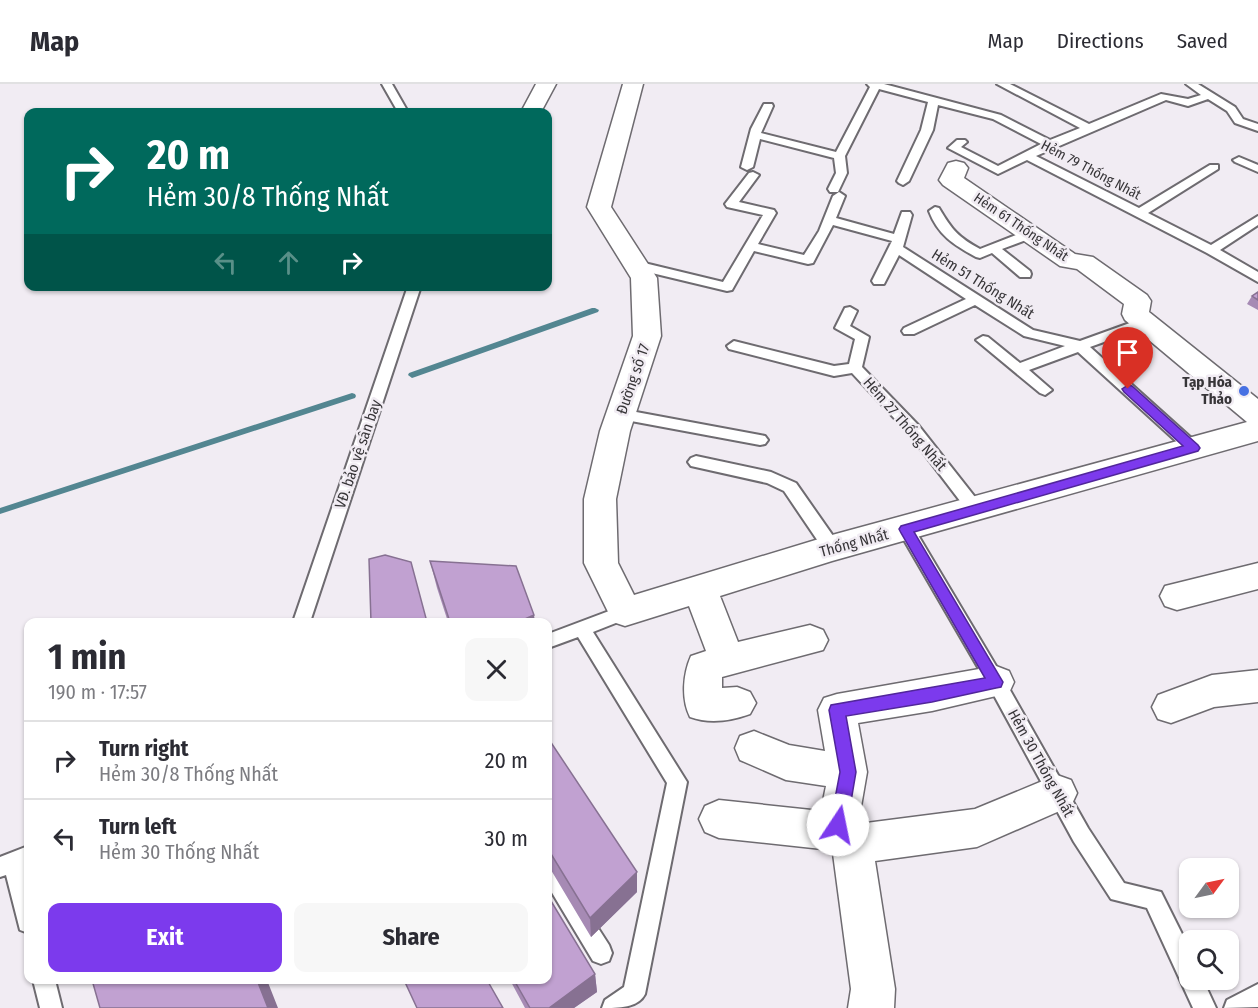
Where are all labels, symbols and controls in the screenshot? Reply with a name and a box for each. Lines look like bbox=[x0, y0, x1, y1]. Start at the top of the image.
text: Map bbox=[30, 25, 79, 58]
text: Map bbox=[987, 28, 1024, 54]
text: Directions bbox=[1057, 28, 1144, 54]
text: Saved bbox=[1177, 28, 1228, 54]
text: 20 m bbox=[147, 130, 230, 180]
icon: right bbox=[48, 132, 126, 210]
street label: Hẻm 79 Thống Nhất bbox=[1038, 136, 1145, 204]
text: Hẻm 30/8 Thống Nhất bbox=[147, 181, 389, 213]
street label: Hẻm 61 Thống Nhất bbox=[971, 188, 1072, 265]
street label: Hẻm 51 Thống Nhất bbox=[928, 245, 1038, 323]
icon: left bbox=[209, 246, 242, 279]
icon: ahead bbox=[272, 246, 305, 279]
icon: right bbox=[335, 246, 368, 279]
pin bbox=[1102, 327, 1153, 389]
icon: arrive bbox=[1111, 336, 1144, 369]
street label: Đường số 17 bbox=[613, 341, 653, 417]
place label: Tạp Hóa Thảo bbox=[1182, 373, 1233, 408]
street label: Hẻm 27 Thống Nhất bbox=[859, 374, 951, 475]
marker: Tạp Hóa Thảo bbox=[1237, 384, 1251, 398]
street label: VĐ. bảo vệ sân bay bbox=[331, 397, 385, 511]
street label: Thống Nhất bbox=[818, 525, 890, 561]
text: 1 min bbox=[48, 635, 126, 679]
button: close bbox=[465, 638, 528, 701]
text: 190 m · 17:57 bbox=[48, 680, 147, 704]
street label: Hẻm 30 Thống Nhất bbox=[1004, 706, 1078, 820]
text: Turn right bbox=[99, 735, 188, 762]
icon: right bbox=[48, 744, 81, 777]
text: 20 m bbox=[485, 747, 528, 774]
text: Hẻm 30/8 Thống Nhất bbox=[99, 762, 278, 786]
position arrow bbox=[806, 793, 870, 857]
text: Turn left bbox=[99, 813, 177, 840]
icon: left bbox=[48, 822, 81, 855]
text: 30 m bbox=[485, 825, 528, 852]
text: Hẻm 30 Thống Nhất bbox=[99, 840, 259, 864]
north arrow bbox=[1179, 858, 1239, 918]
map controls bbox=[1179, 858, 1239, 990]
button: Exit bbox=[48, 903, 282, 972]
button: Share bbox=[294, 903, 528, 972]
button: search bbox=[1179, 930, 1239, 990]

